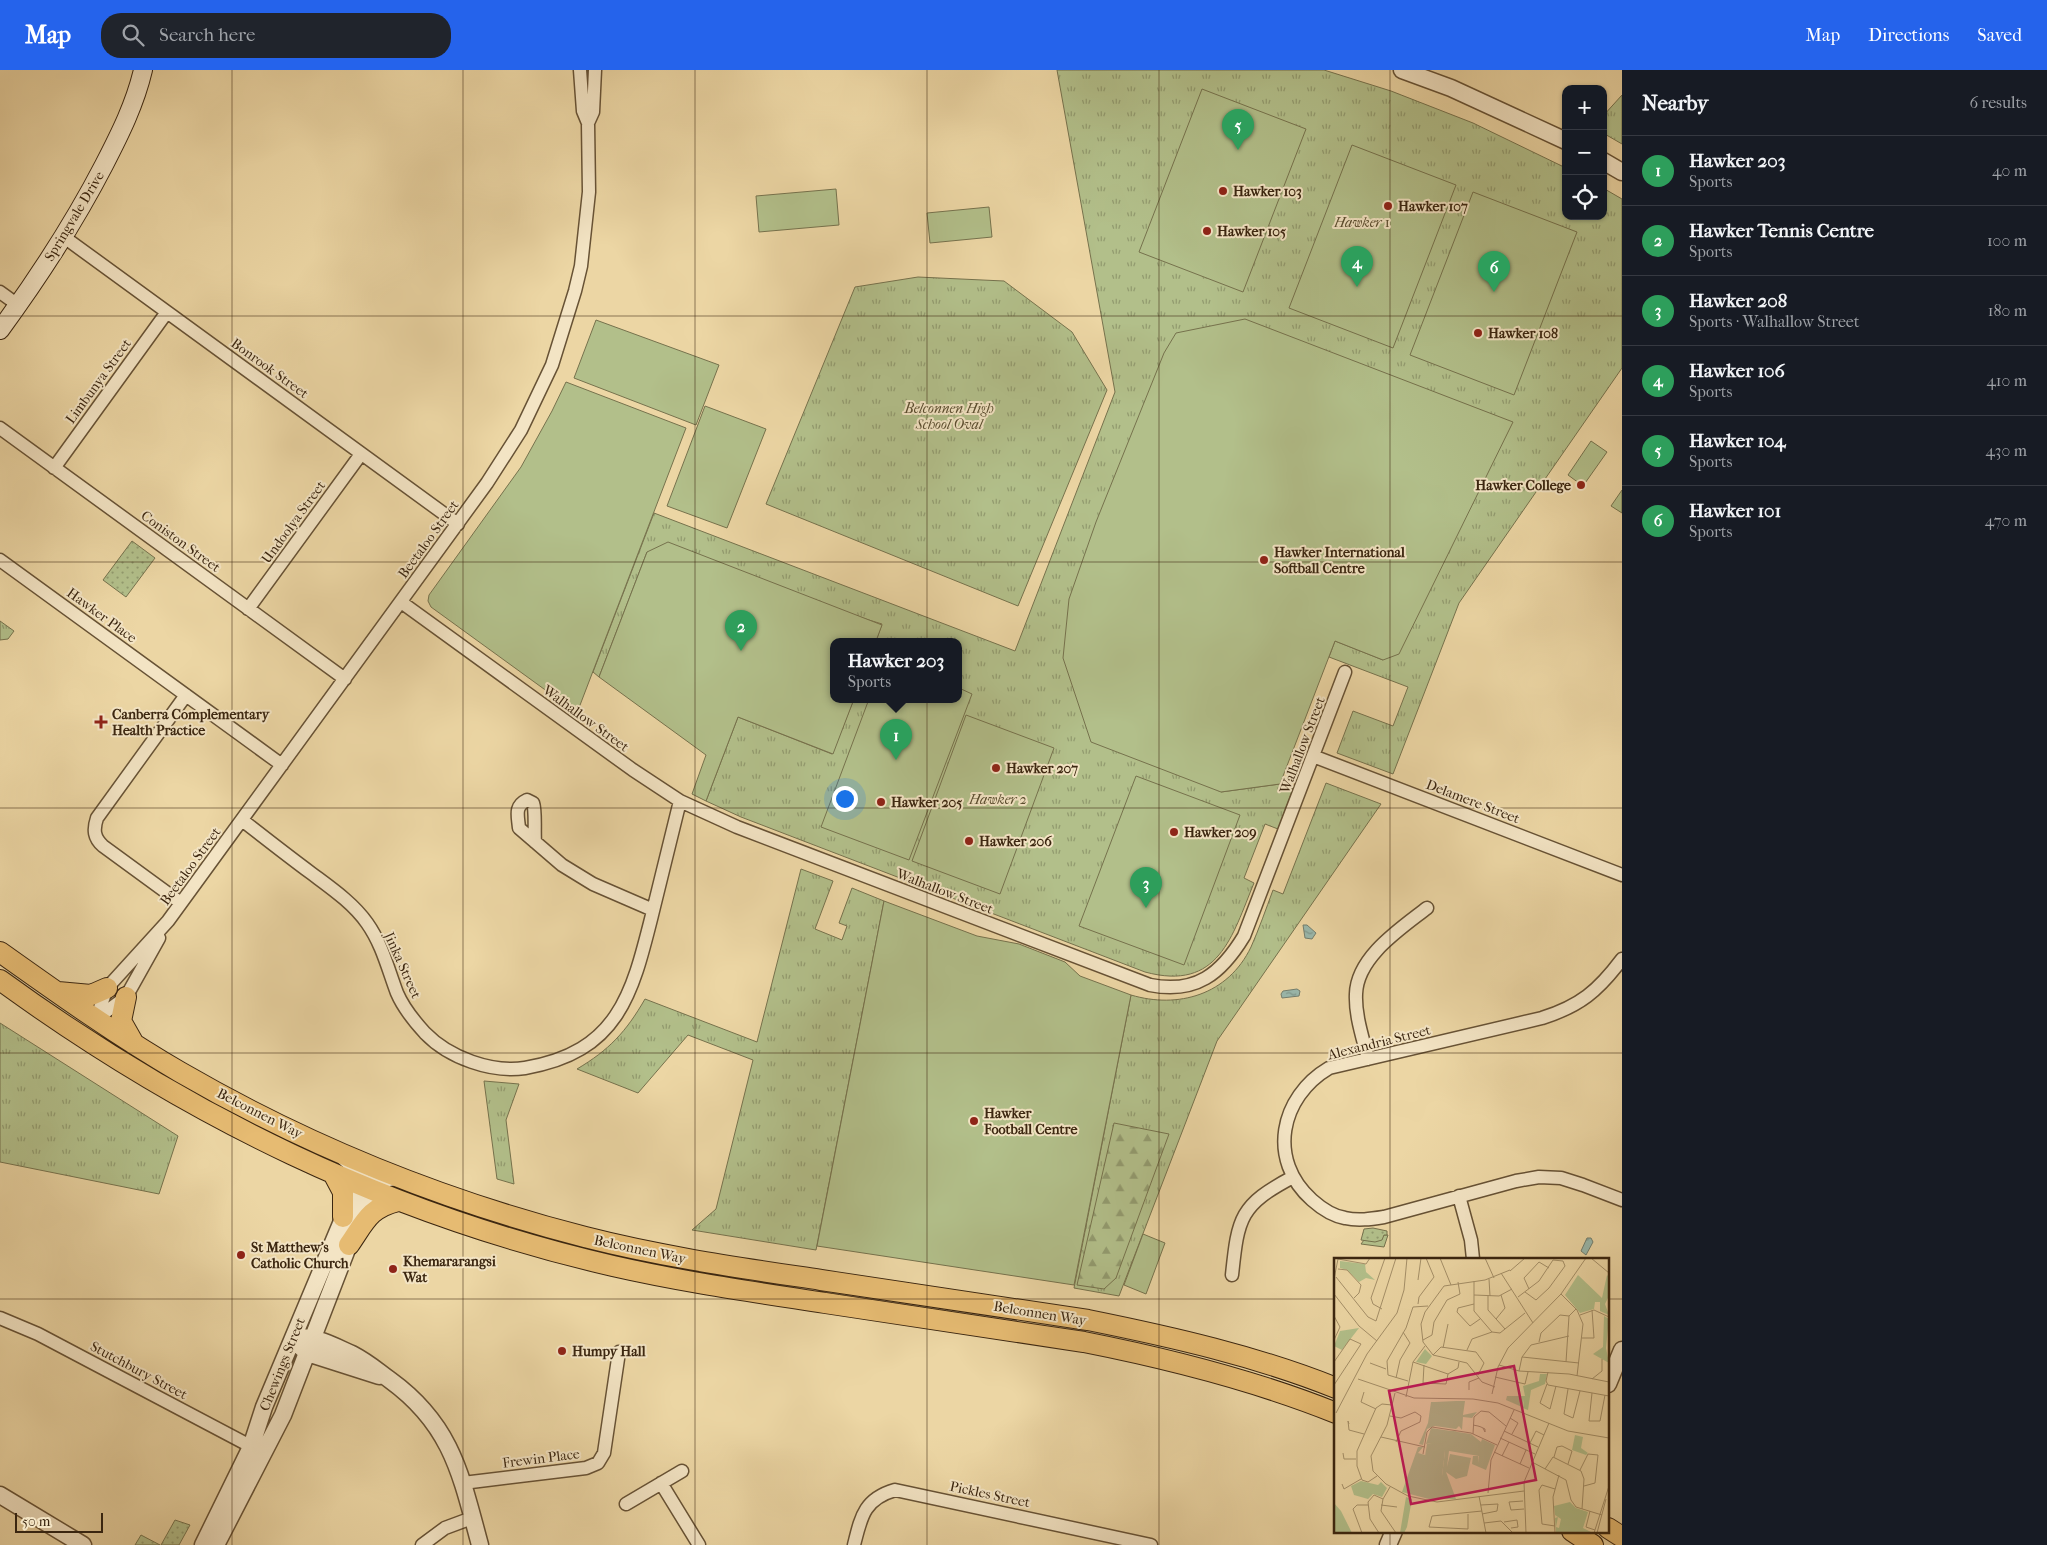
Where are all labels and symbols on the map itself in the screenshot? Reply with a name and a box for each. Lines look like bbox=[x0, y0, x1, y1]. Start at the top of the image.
pin: 5 bbox=[1222, 109, 1254, 150]
street label: Springvale Drive bbox=[41, 168, 108, 264]
place label: Hawker 103 bbox=[1233, 183, 1302, 200]
marker: Hawker 103 bbox=[1217, 185, 1229, 197]
place label: Hawker 107 bbox=[1398, 198, 1468, 215]
marker: Hawker 107 bbox=[1382, 200, 1394, 212]
park label: Hawker 1 bbox=[1333, 214, 1390, 231]
place label: Hawker 105 bbox=[1217, 223, 1286, 240]
marker: Hawker 105 bbox=[1201, 225, 1213, 237]
pin: 4 bbox=[1341, 246, 1373, 287]
pin: 6 bbox=[1478, 251, 1510, 292]
place label: Hawker 108 bbox=[1488, 325, 1558, 342]
marker: Hawker 108 bbox=[1472, 327, 1484, 339]
street label: Bonrook Street bbox=[228, 335, 312, 402]
street label: Limbunya Street bbox=[62, 336, 135, 427]
park label: Belconnen High School Oval bbox=[903, 400, 994, 433]
place label: Hawker College bbox=[1475, 477, 1571, 494]
street label: Undoolya Street bbox=[258, 478, 329, 567]
marker: Hawker College bbox=[1575, 479, 1587, 491]
street label: Beetaloo Street bbox=[394, 497, 462, 582]
street label: Coniston Street bbox=[138, 507, 224, 576]
place label: Hawker International Softball Centre bbox=[1274, 544, 1405, 577]
marker: Hawker International Softball Centre bbox=[1258, 554, 1270, 566]
street label: Hawker Place bbox=[63, 584, 140, 647]
pin: 2 bbox=[725, 610, 757, 651]
street label: Walhallow Street bbox=[539, 681, 632, 755]
street label: Walhallow Street bbox=[1276, 694, 1329, 797]
place label: Canberra Complementary Health Practice bbox=[112, 706, 271, 739]
marker: Canberra Complementary Health Practice bbox=[94, 715, 108, 729]
pin: 1 bbox=[880, 719, 912, 760]
place label: Hawker 207 bbox=[1006, 760, 1078, 777]
marker: Hawker 207 bbox=[990, 762, 1002, 774]
street label: Delamere Street bbox=[1423, 776, 1522, 827]
your location bbox=[832, 786, 858, 812]
park label: Hawker 2 bbox=[968, 791, 1027, 808]
place label: Hawker 205 bbox=[891, 794, 962, 811]
marker: Hawker 205 bbox=[875, 796, 887, 808]
street label: Beetaloo Street bbox=[156, 824, 224, 909]
place label: Hawker 209 bbox=[1184, 824, 1257, 841]
marker: Hawker 209 bbox=[1168, 826, 1180, 838]
place label: Hawker 206 bbox=[979, 833, 1052, 850]
marker: Hawker 206 bbox=[963, 835, 975, 847]
street label: Walhallow Street bbox=[893, 865, 996, 918]
pin: 3 bbox=[1130, 867, 1162, 908]
street label: Jinka Street bbox=[380, 928, 425, 1001]
street label: Alexandria Street bbox=[1325, 1021, 1432, 1064]
street label: Belconnen Way bbox=[214, 1085, 306, 1143]
place label: Hawker Football Centre bbox=[983, 1105, 1077, 1138]
marker: Hawker Football Centre bbox=[968, 1115, 980, 1127]
street label: Belconnen Way bbox=[592, 1231, 688, 1268]
place label: St Matthew's Catholic Church bbox=[251, 1239, 350, 1272]
marker: St Matthew's Catholic Church bbox=[235, 1249, 247, 1261]
place label: Khemararangsi Wat bbox=[402, 1253, 497, 1286]
inset map bbox=[1334, 1258, 1610, 1532]
marker: Khemararangsi Wat bbox=[387, 1263, 399, 1275]
street label: Belconnen Way bbox=[992, 1298, 1088, 1329]
street label: Chewings Street bbox=[256, 1315, 309, 1413]
street label: Stutchbury Street bbox=[87, 1338, 190, 1403]
place label: Humpy Hall bbox=[572, 1343, 646, 1360]
marker: Humpy Hall bbox=[556, 1345, 568, 1357]
street label: Frewin Place bbox=[501, 1445, 581, 1472]
street label: Pickles Street bbox=[948, 1478, 1032, 1511]
scale bar bbox=[15, 1510, 102, 1533]

